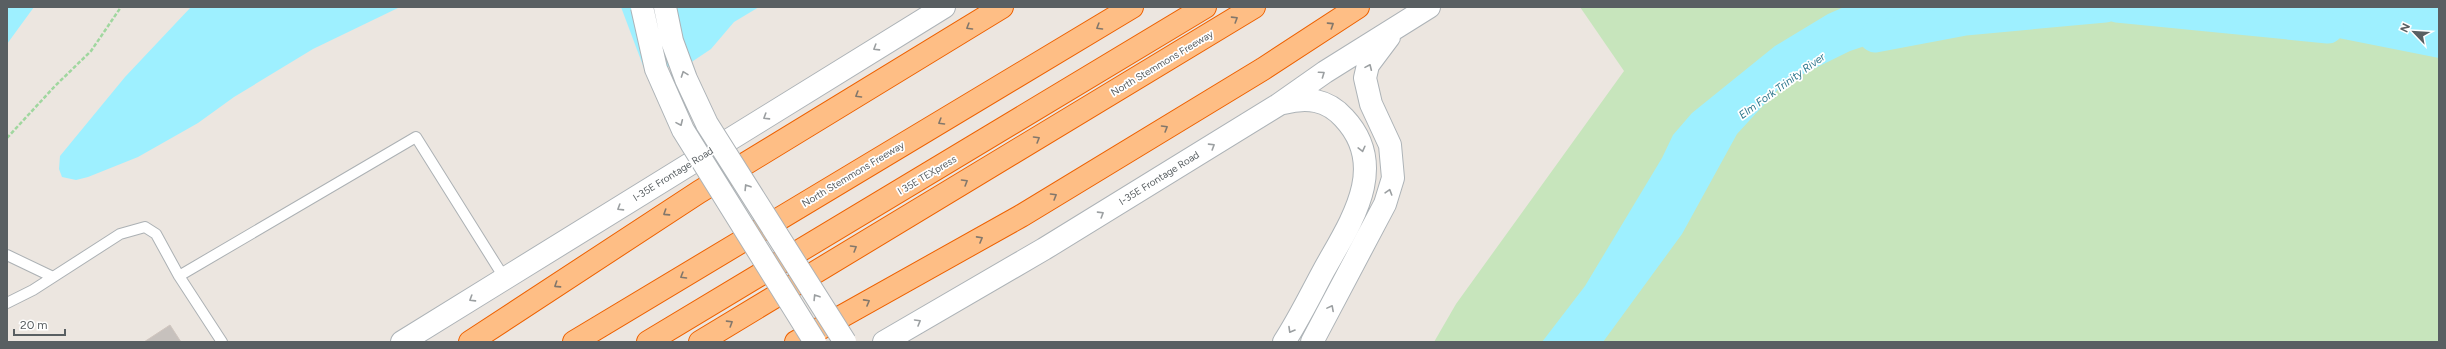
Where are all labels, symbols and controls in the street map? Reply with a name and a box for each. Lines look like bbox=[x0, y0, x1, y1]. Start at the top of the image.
north arrow bbox=[2394, 12, 2434, 52]
one-way arrow bbox=[1231, 16, 1238, 23]
text: N bbox=[2398, 21, 2413, 35]
one-way arrow bbox=[1327, 22, 1334, 29]
one-way arrow bbox=[966, 23, 973, 30]
one-way arrow bbox=[1096, 23, 1103, 30]
street label: North Stemmons Freeway bbox=[1108, 27, 1216, 99]
one-way arrow bbox=[873, 43, 880, 51]
water label: Elm Fork Trinity River bbox=[1736, 50, 1829, 122]
one-way arrow bbox=[1364, 63, 1372, 71]
one-way arrow bbox=[681, 70, 689, 77]
one-way arrow bbox=[1317, 72, 1324, 79]
one-way arrow bbox=[855, 90, 862, 97]
one-way arrow bbox=[763, 112, 770, 119]
one-way arrow bbox=[938, 118, 945, 125]
one-way arrow bbox=[675, 119, 683, 127]
one-way arrow bbox=[1161, 126, 1168, 133]
one-way arrow bbox=[1033, 137, 1040, 144]
street label: North Stemmons Freeway bbox=[799, 138, 907, 210]
one-way arrow bbox=[1208, 143, 1215, 151]
street label: I-35E Frontage Road bbox=[630, 144, 716, 204]
one-way arrow bbox=[1357, 146, 1365, 152]
street label: I-35E Frontage Road bbox=[1116, 148, 1202, 208]
street label: I 35E TEXpress bbox=[895, 152, 959, 198]
one-way arrow bbox=[961, 179, 968, 186]
one-way arrow bbox=[744, 184, 752, 191]
one-way arrow bbox=[1384, 189, 1393, 196]
one-way arrow bbox=[1050, 193, 1057, 200]
one-way arrow bbox=[617, 203, 624, 210]
one-way arrow bbox=[663, 209, 670, 216]
one-way arrow bbox=[1097, 211, 1104, 219]
one-way arrow bbox=[976, 236, 983, 243]
one-way arrow bbox=[850, 246, 857, 253]
one-way arrow bbox=[680, 271, 687, 279]
one-way arrow bbox=[555, 280, 562, 287]
one-way arrow bbox=[469, 294, 476, 302]
one-way arrow bbox=[814, 294, 821, 301]
one-way arrow bbox=[862, 300, 870, 307]
one-way arrow bbox=[1326, 305, 1334, 312]
scale bar bbox=[14, 311, 65, 337]
text: 20 m bbox=[20, 318, 48, 332]
one-way arrow bbox=[914, 320, 921, 327]
one-way arrow bbox=[726, 321, 733, 328]
one-way arrow bbox=[1288, 326, 1295, 333]

